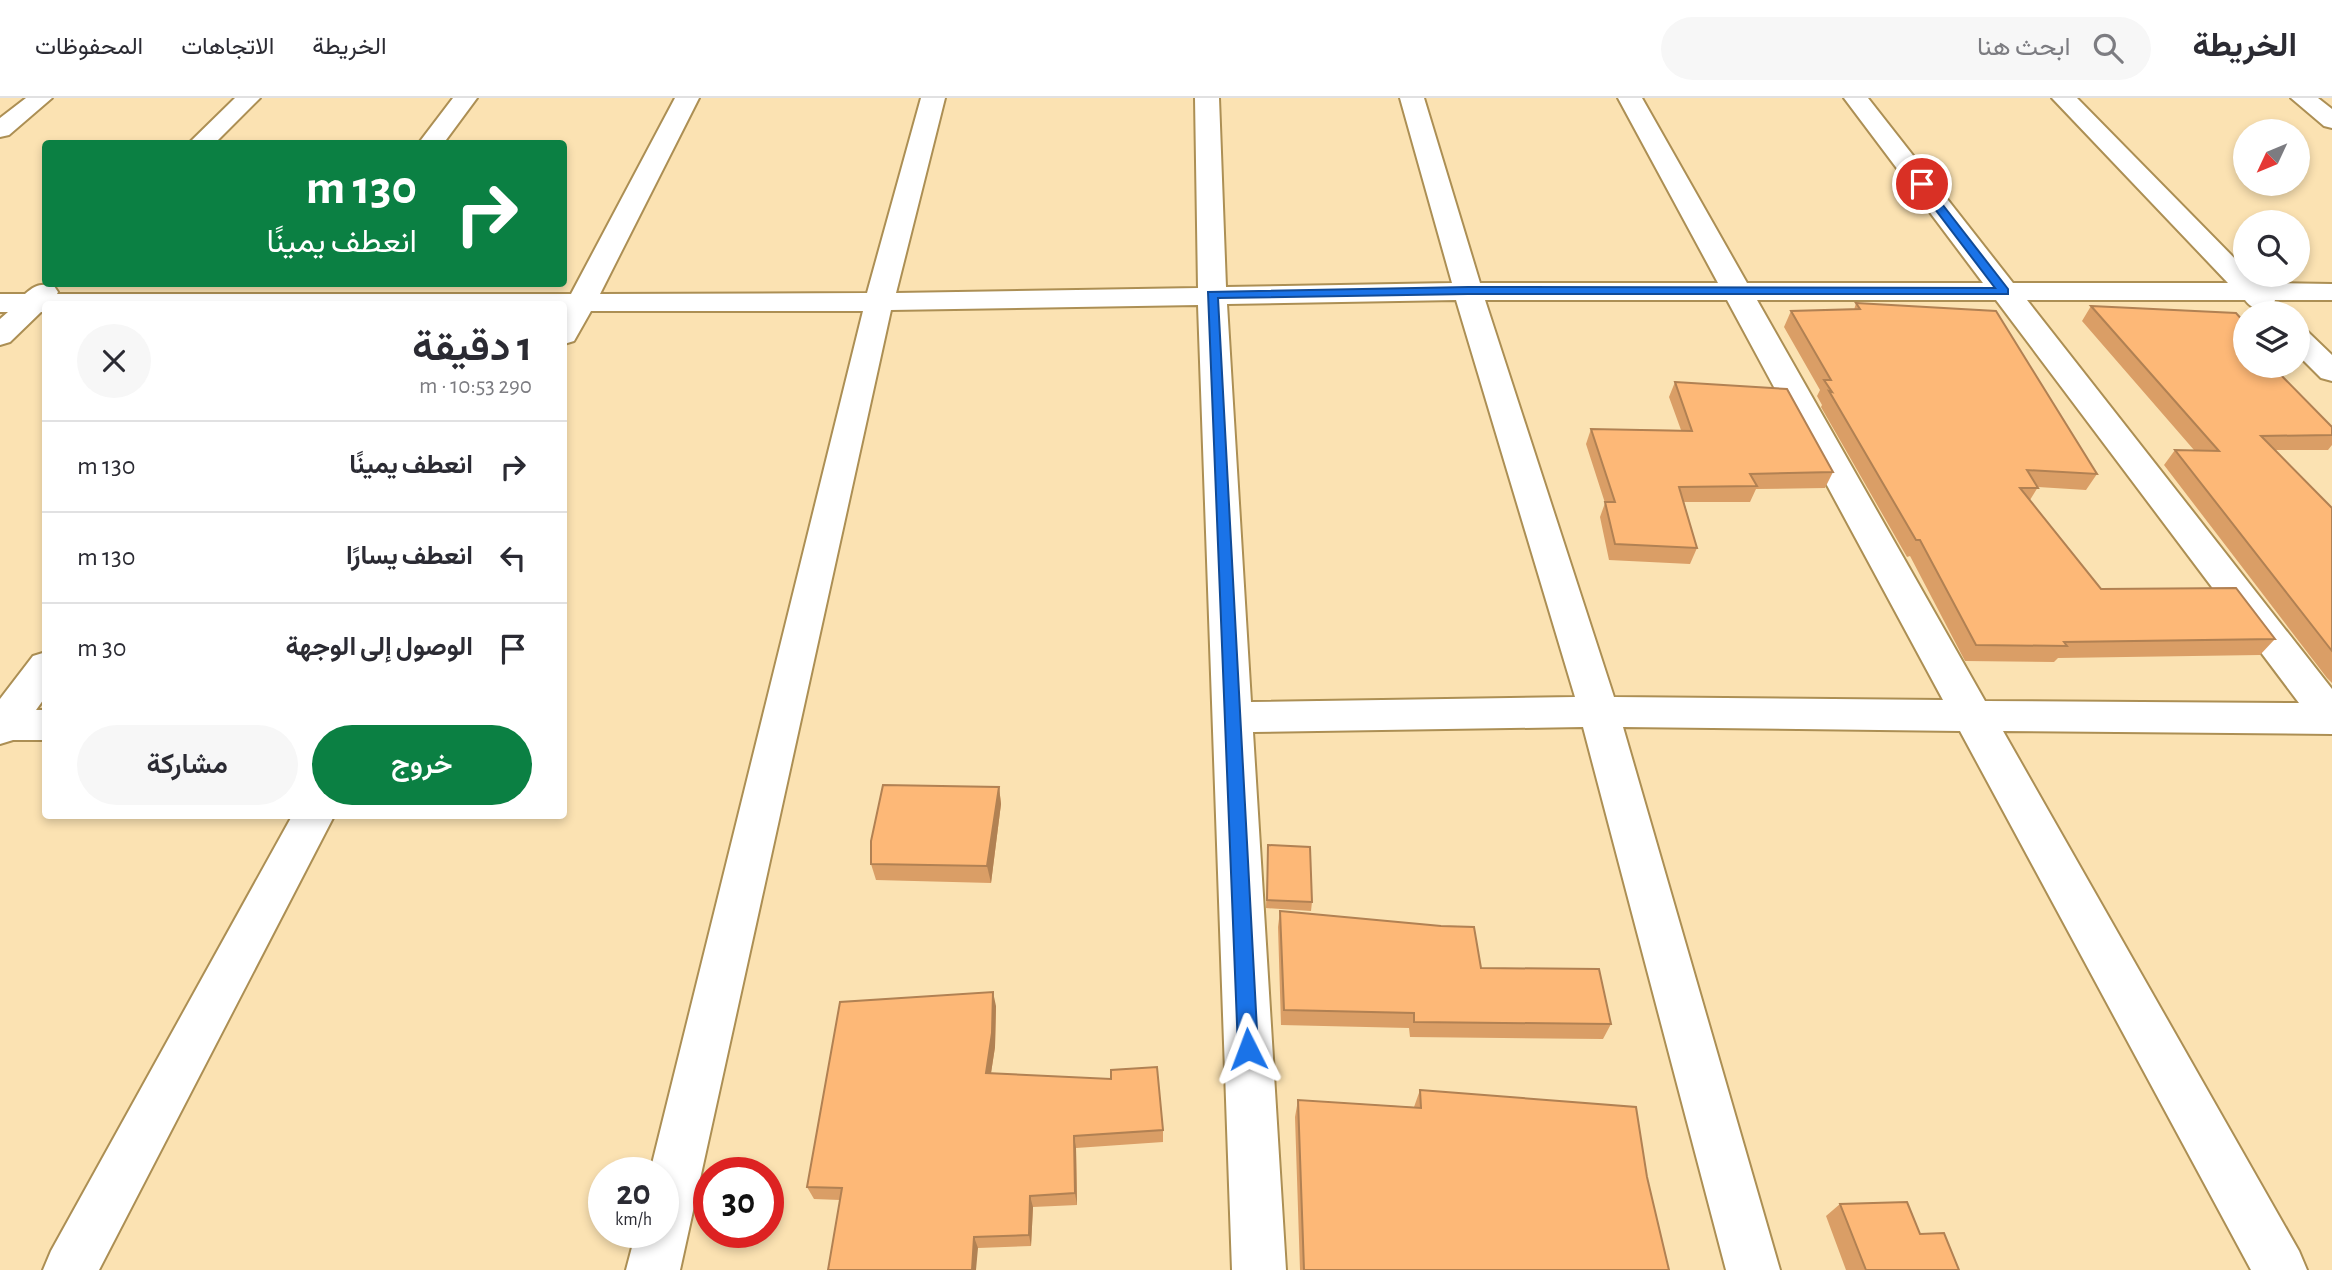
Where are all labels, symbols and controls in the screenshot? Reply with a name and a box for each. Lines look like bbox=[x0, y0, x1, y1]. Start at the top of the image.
search box bbox=[1661, 17, 2151, 80]
icon: search bbox=[2089, 29, 2127, 67]
text: الخريطة bbox=[2193, 30, 2297, 63]
text: ابحث هنا bbox=[1977, 34, 2071, 60]
text: المحفوظات bbox=[35, 35, 143, 59]
text: الاتجاهات bbox=[181, 35, 274, 59]
text: الخريطة bbox=[312, 35, 387, 59]
north arrow bbox=[2233, 119, 2310, 196]
map controls bbox=[2233, 119, 2310, 378]
pin bbox=[1892, 154, 1952, 214]
text: 130 m bbox=[306, 164, 417, 213]
icon: arrive bbox=[1903, 165, 1941, 203]
icon: right bbox=[441, 168, 532, 259]
button: search bbox=[2233, 210, 2310, 287]
text: انعطف يمينًا bbox=[266, 226, 417, 258]
button: layers bbox=[2233, 301, 2310, 378]
button: close bbox=[77, 324, 151, 398]
text: 1 دقيقة bbox=[412, 326, 532, 368]
text: 290 m · 10:53 bbox=[419, 375, 532, 398]
icon: right bbox=[494, 448, 532, 486]
text: انعطف يمينًا bbox=[349, 452, 473, 478]
text: 130 m bbox=[77, 453, 136, 479]
icon: left bbox=[494, 539, 532, 577]
text: انعطف يسارًا bbox=[346, 543, 473, 569]
text: 130 m bbox=[77, 544, 136, 570]
icon: arrive bbox=[494, 630, 532, 668]
text: الوصول إلى الوجهة bbox=[285, 634, 473, 660]
text: 30 m bbox=[77, 635, 127, 661]
button: مشاركة bbox=[77, 725, 298, 805]
button: خروج bbox=[312, 725, 532, 805]
position arrow bbox=[1211, 1012, 1285, 1086]
speed limit sign: 30 bbox=[693, 1157, 784, 1248]
text: 20 bbox=[616, 1176, 651, 1211]
text: km/h bbox=[615, 1211, 652, 1229]

